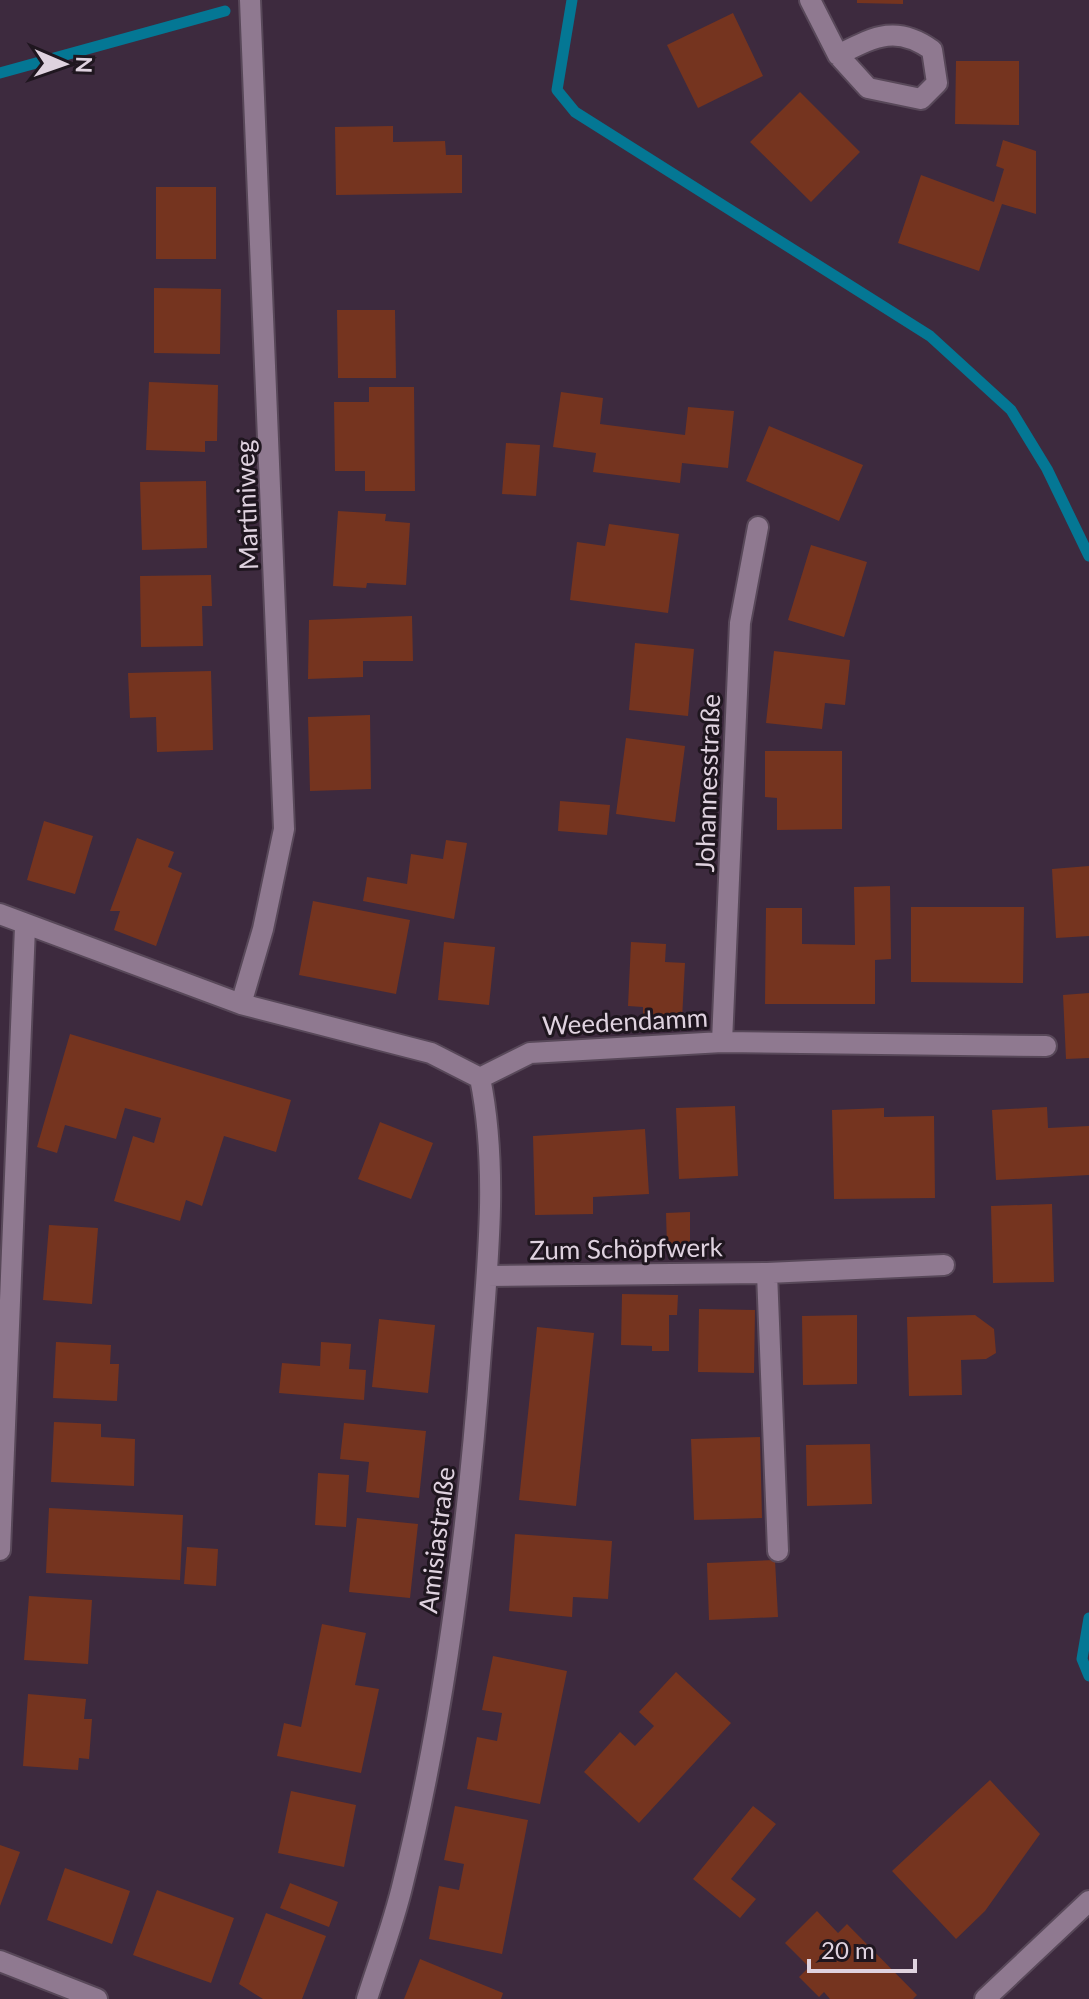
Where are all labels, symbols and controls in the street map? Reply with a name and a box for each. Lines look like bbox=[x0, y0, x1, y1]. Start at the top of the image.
north arrow bbox=[24, 24, 104, 104]
text: N bbox=[71, 56, 98, 74]
street label: Martiniweg bbox=[228, 439, 264, 571]
street label: Johannesstraße bbox=[688, 693, 726, 873]
street label: Weedendamm bbox=[541, 1001, 709, 1041]
street label: Zum Schöpfwerk bbox=[529, 1230, 724, 1266]
street label: Amisiastraße bbox=[411, 1465, 461, 1615]
scale bar bbox=[809, 1923, 915, 1973]
text: 20 m bbox=[821, 1935, 875, 1964]

